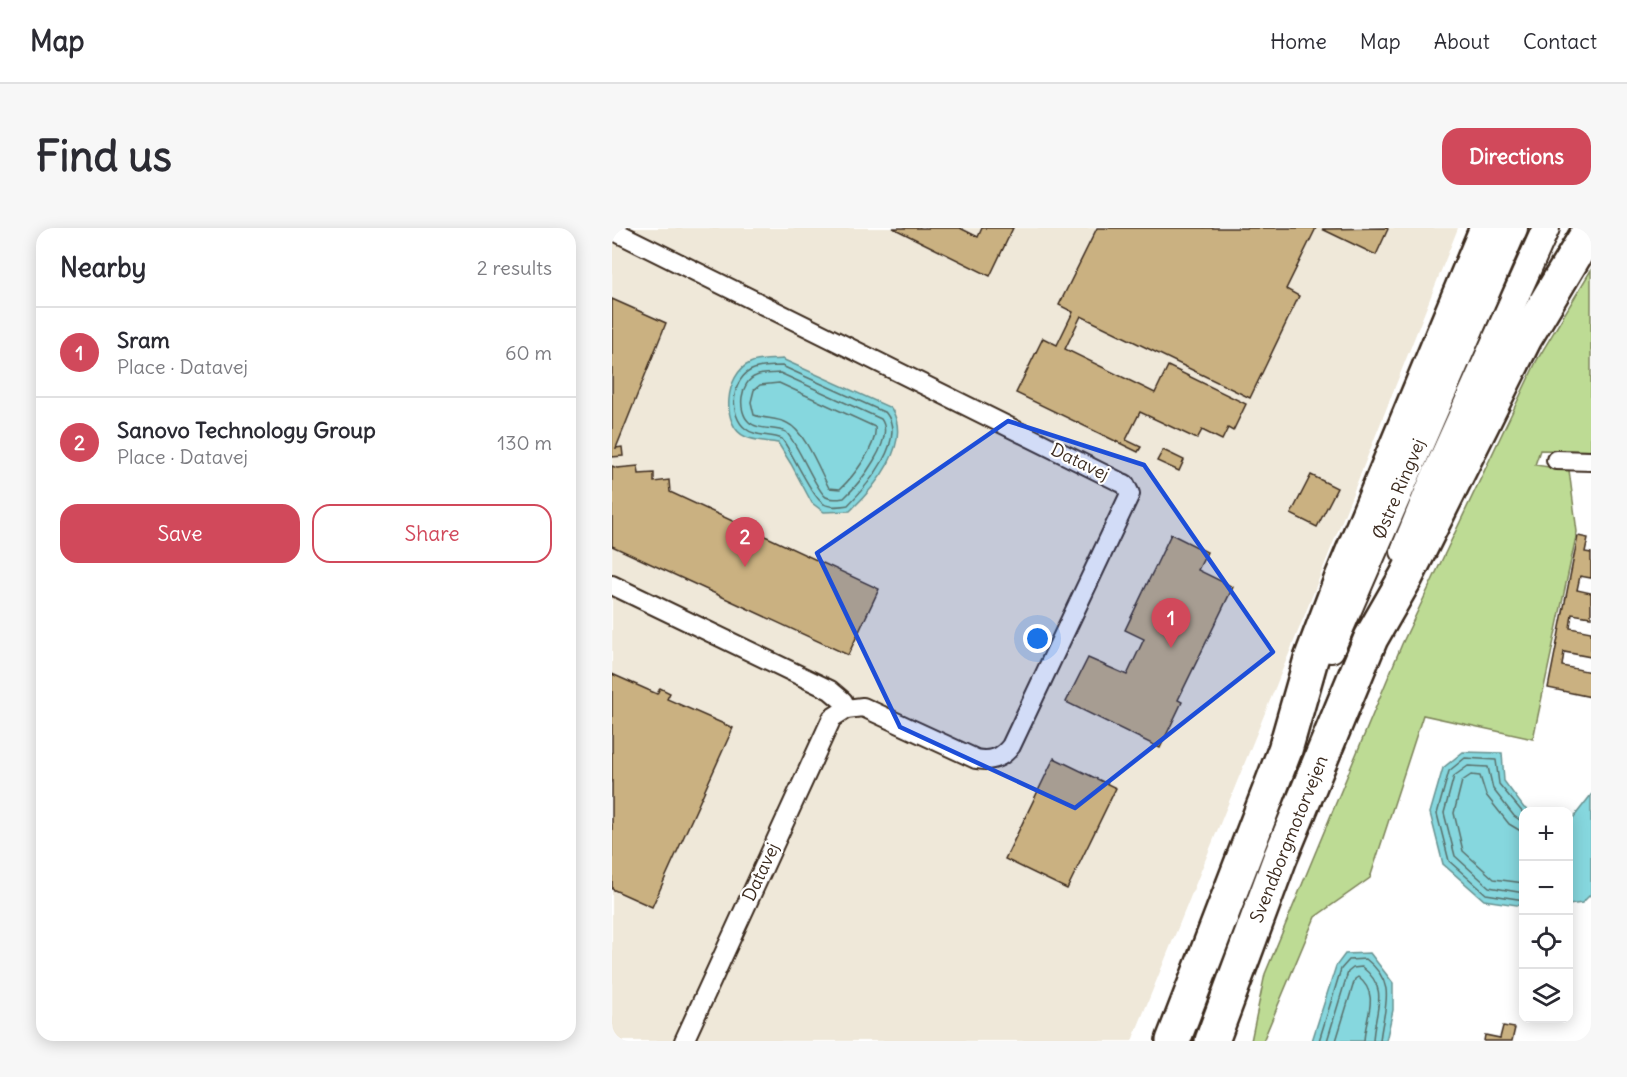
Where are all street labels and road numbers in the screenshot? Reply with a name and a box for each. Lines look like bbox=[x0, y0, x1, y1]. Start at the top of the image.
street label: Østre Ringvej bbox=[1367, 435, 1430, 543]
street label: Datavej bbox=[1047, 438, 1113, 485]
street label: Svendborgmotorvejen bbox=[1244, 752, 1333, 926]
street label: Datavej bbox=[737, 839, 784, 905]

